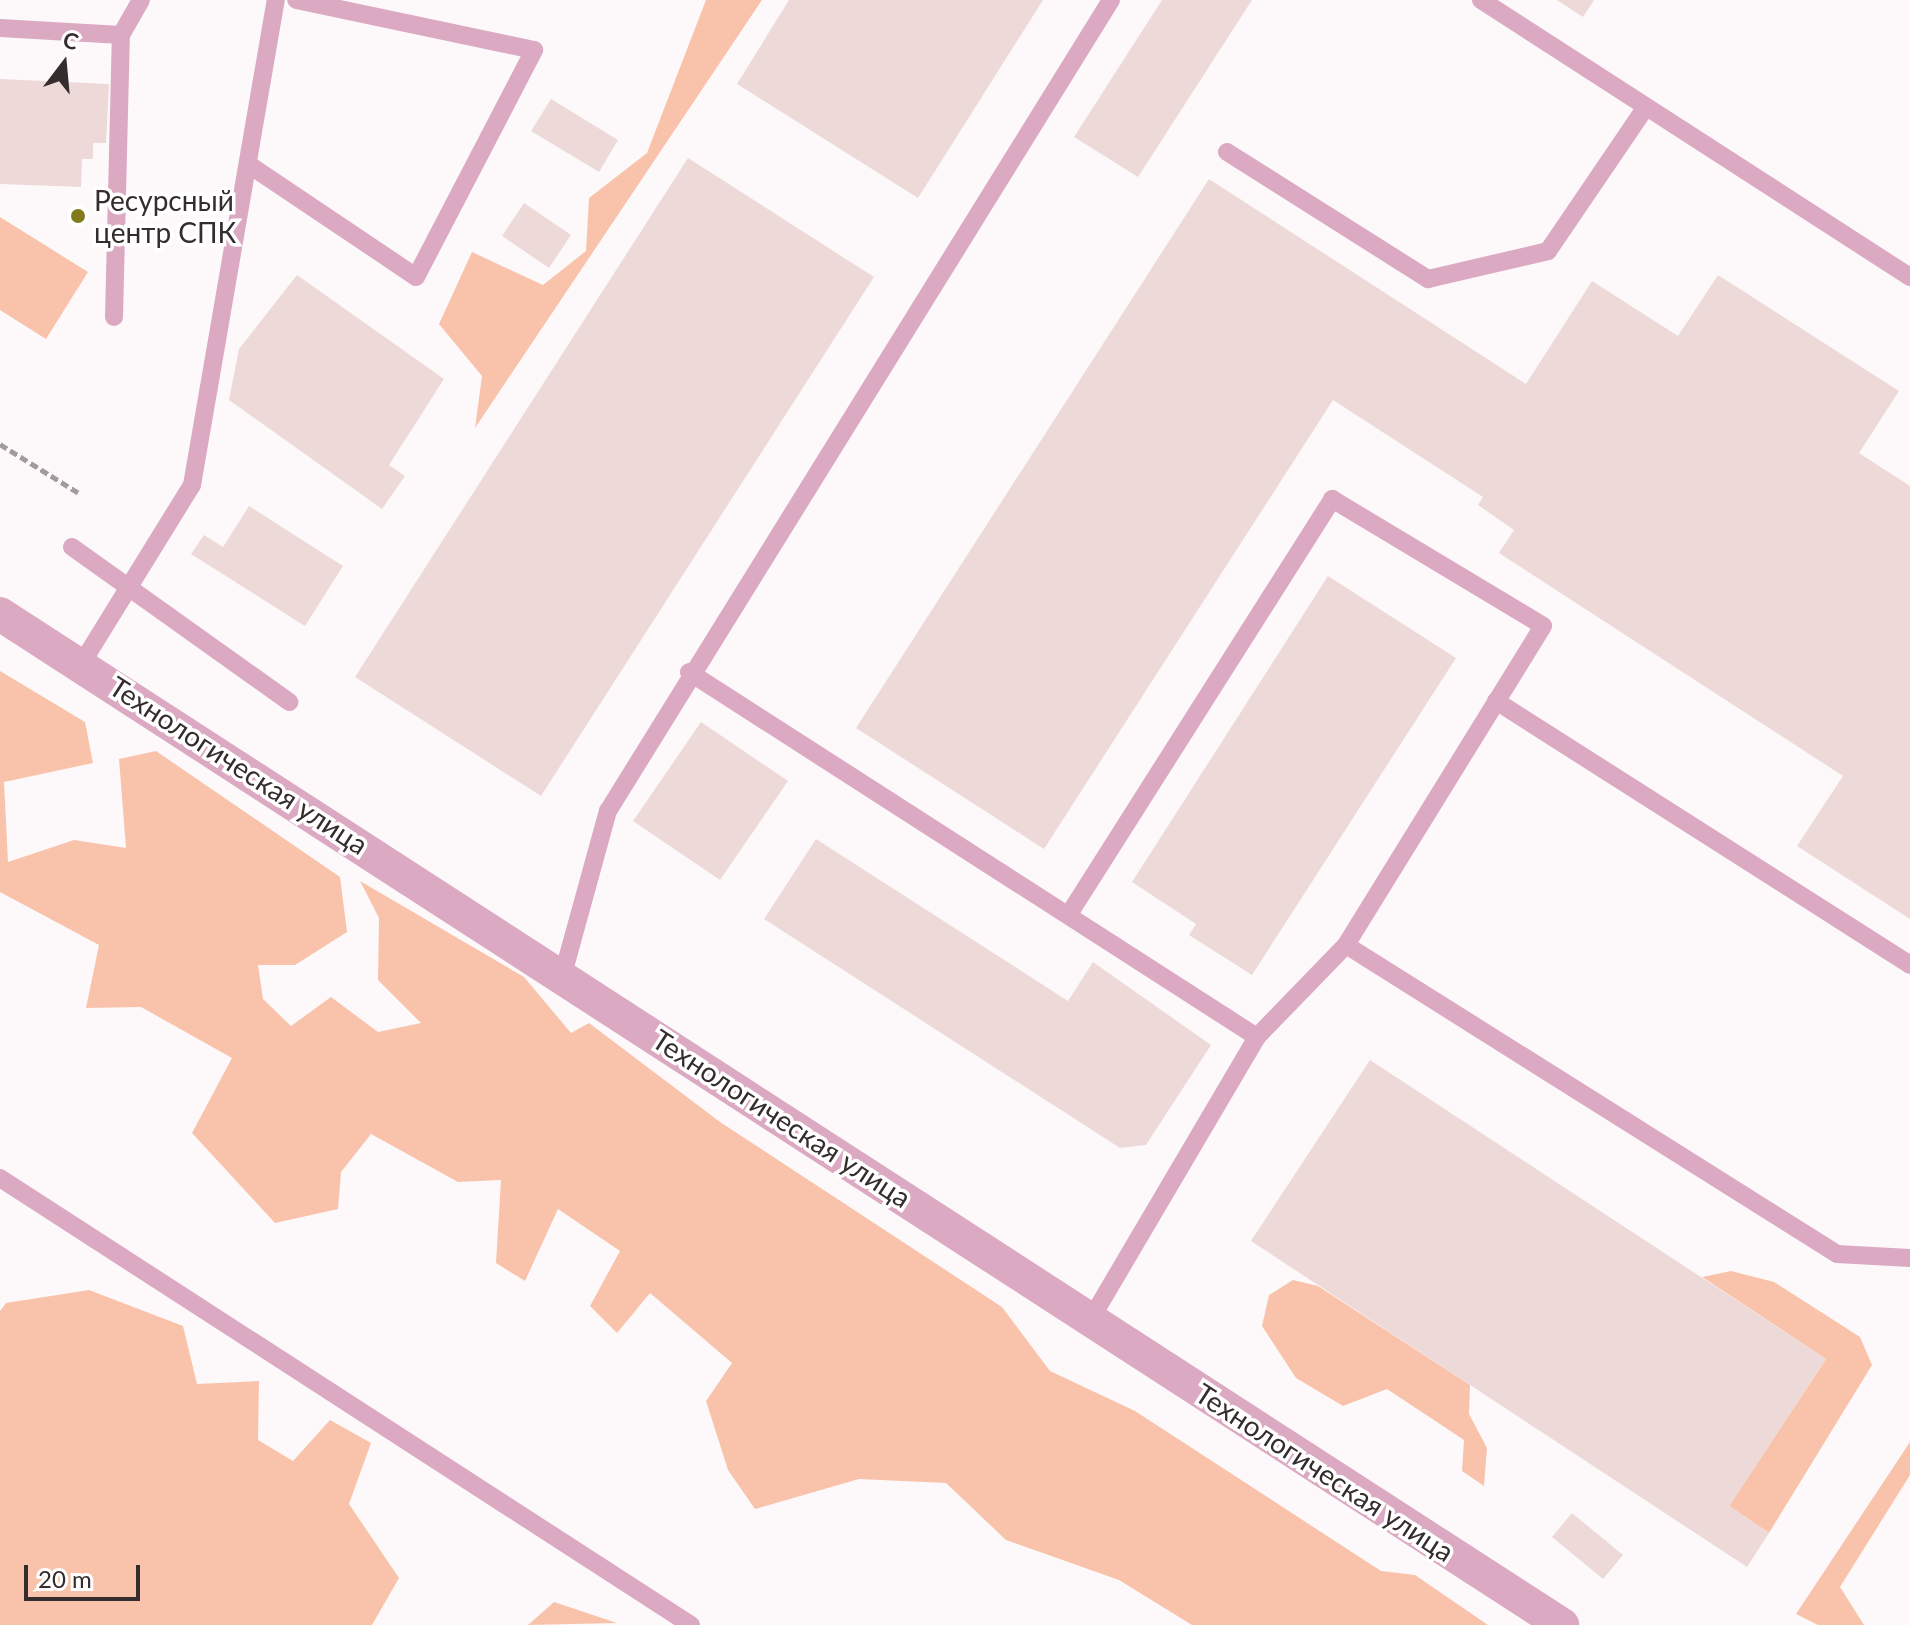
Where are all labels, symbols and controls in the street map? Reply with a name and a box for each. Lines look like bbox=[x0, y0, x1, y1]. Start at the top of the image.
north arrow bbox=[24, 24, 104, 104]
text: С bbox=[60, 25, 81, 55]
place label: Ресурсный центр СПК bbox=[94, 183, 236, 249]
marker: Ресурсный центр СПК bbox=[69, 207, 87, 225]
street label: Технологическая улица bbox=[104, 669, 374, 861]
street label: Технологическая улица bbox=[647, 1022, 917, 1214]
street label: Технологическая улица bbox=[1190, 1376, 1460, 1568]
scale bar bbox=[28, 1549, 144, 1599]
text: 20 m bbox=[38, 1564, 92, 1593]

